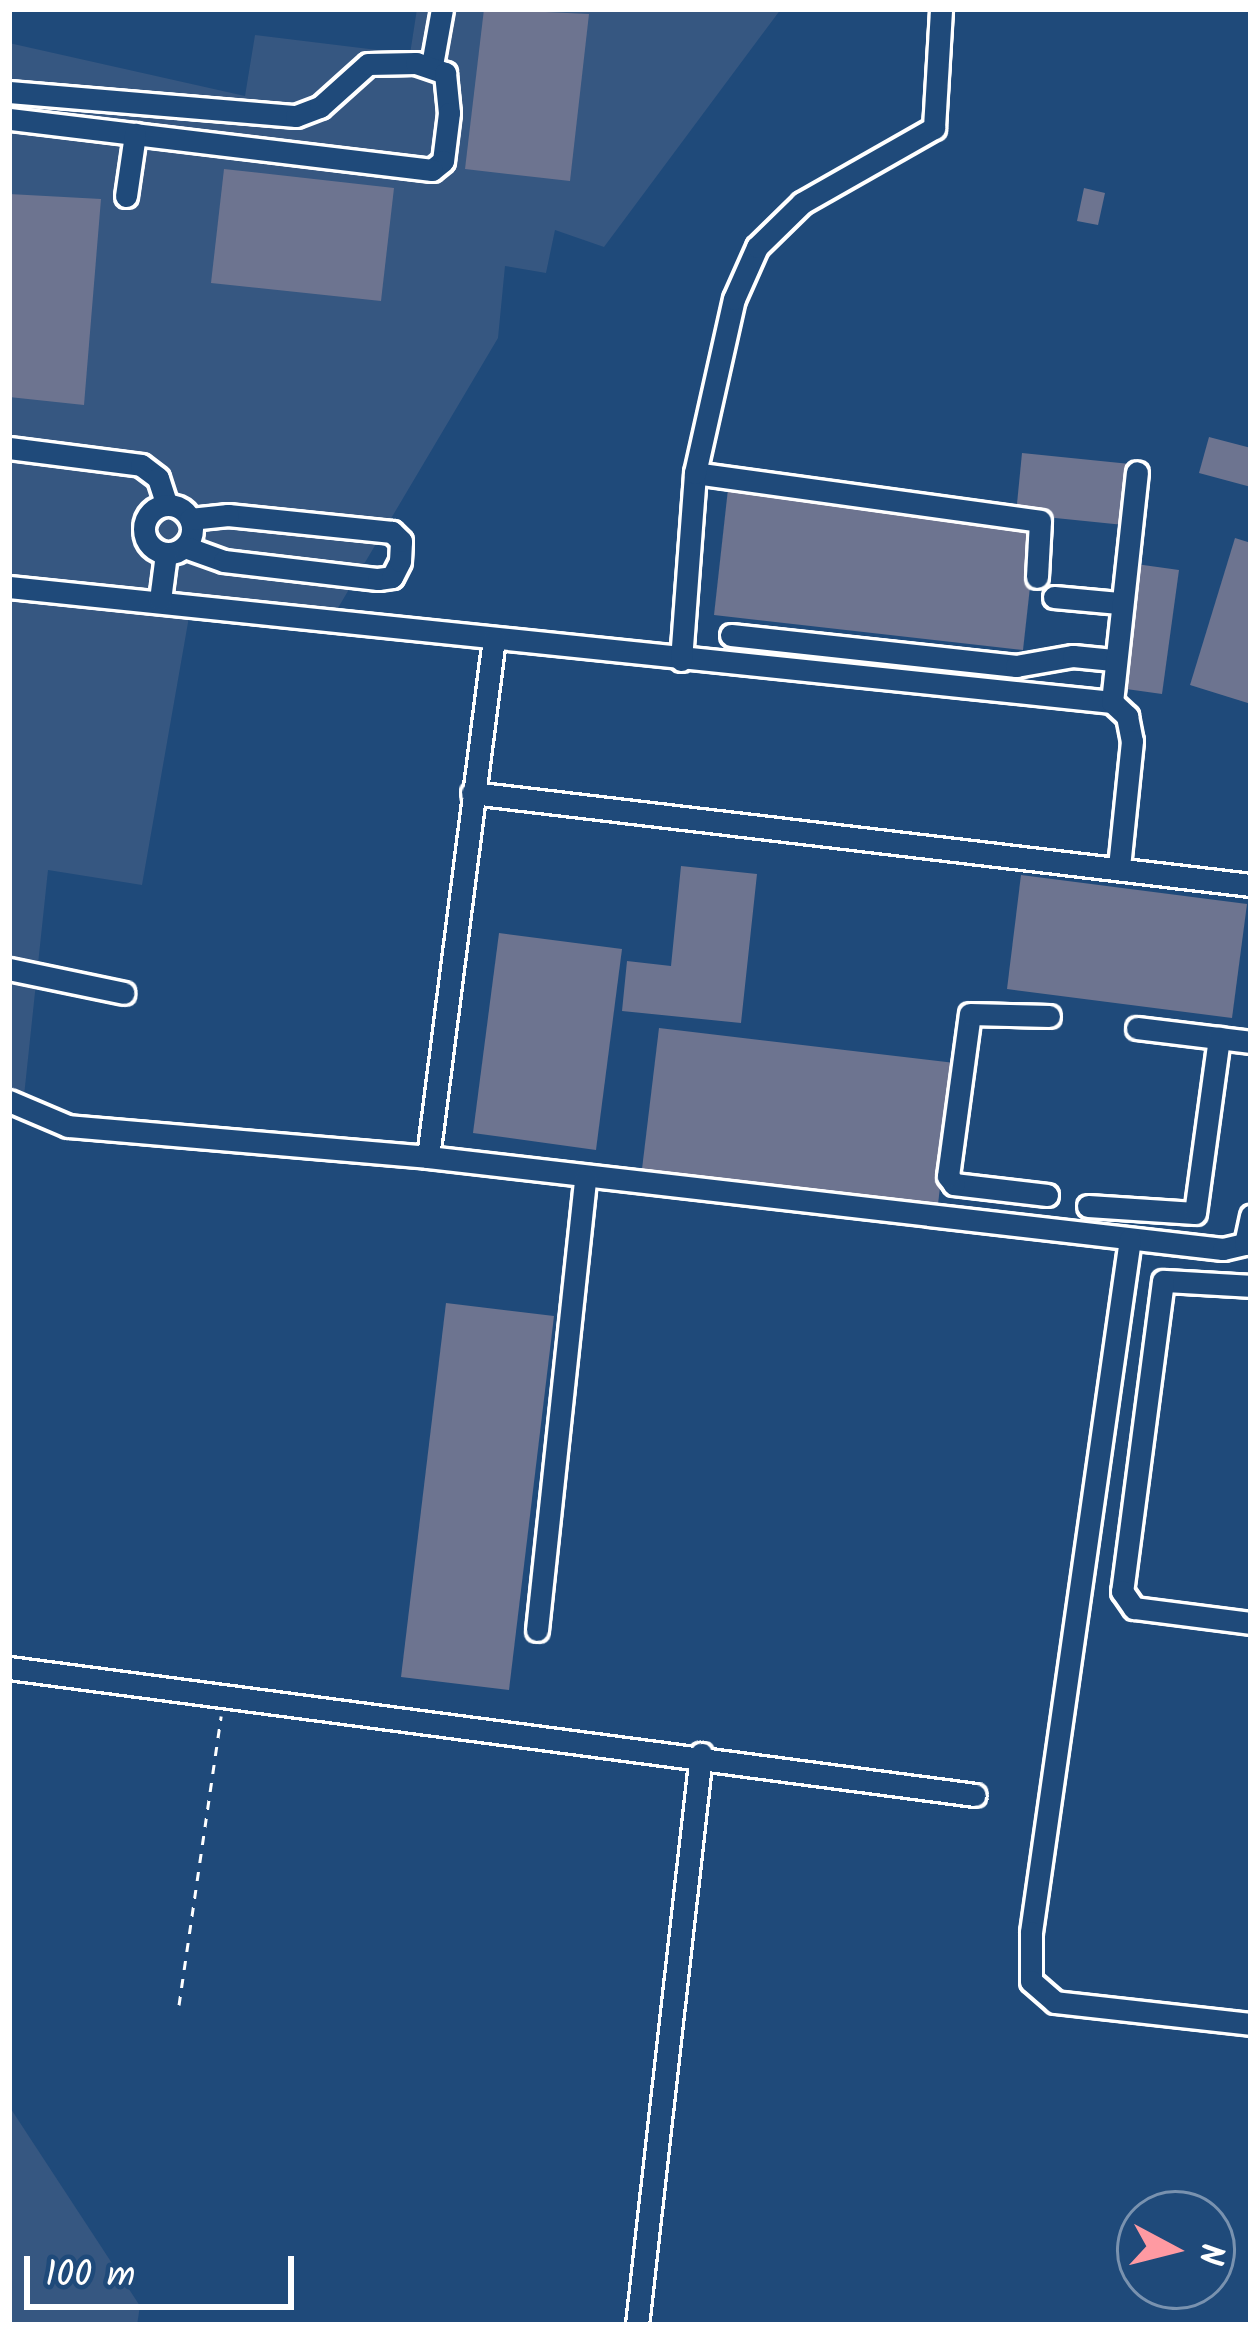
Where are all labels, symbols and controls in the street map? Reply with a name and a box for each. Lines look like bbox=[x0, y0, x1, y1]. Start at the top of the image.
north arrow bbox=[1116, 2190, 1236, 2310]
scale bar bbox=[30, 2232, 300, 2306]
text: N bbox=[1182, 2241, 1237, 2268]
text: 100 m bbox=[45, 2248, 135, 2305]

